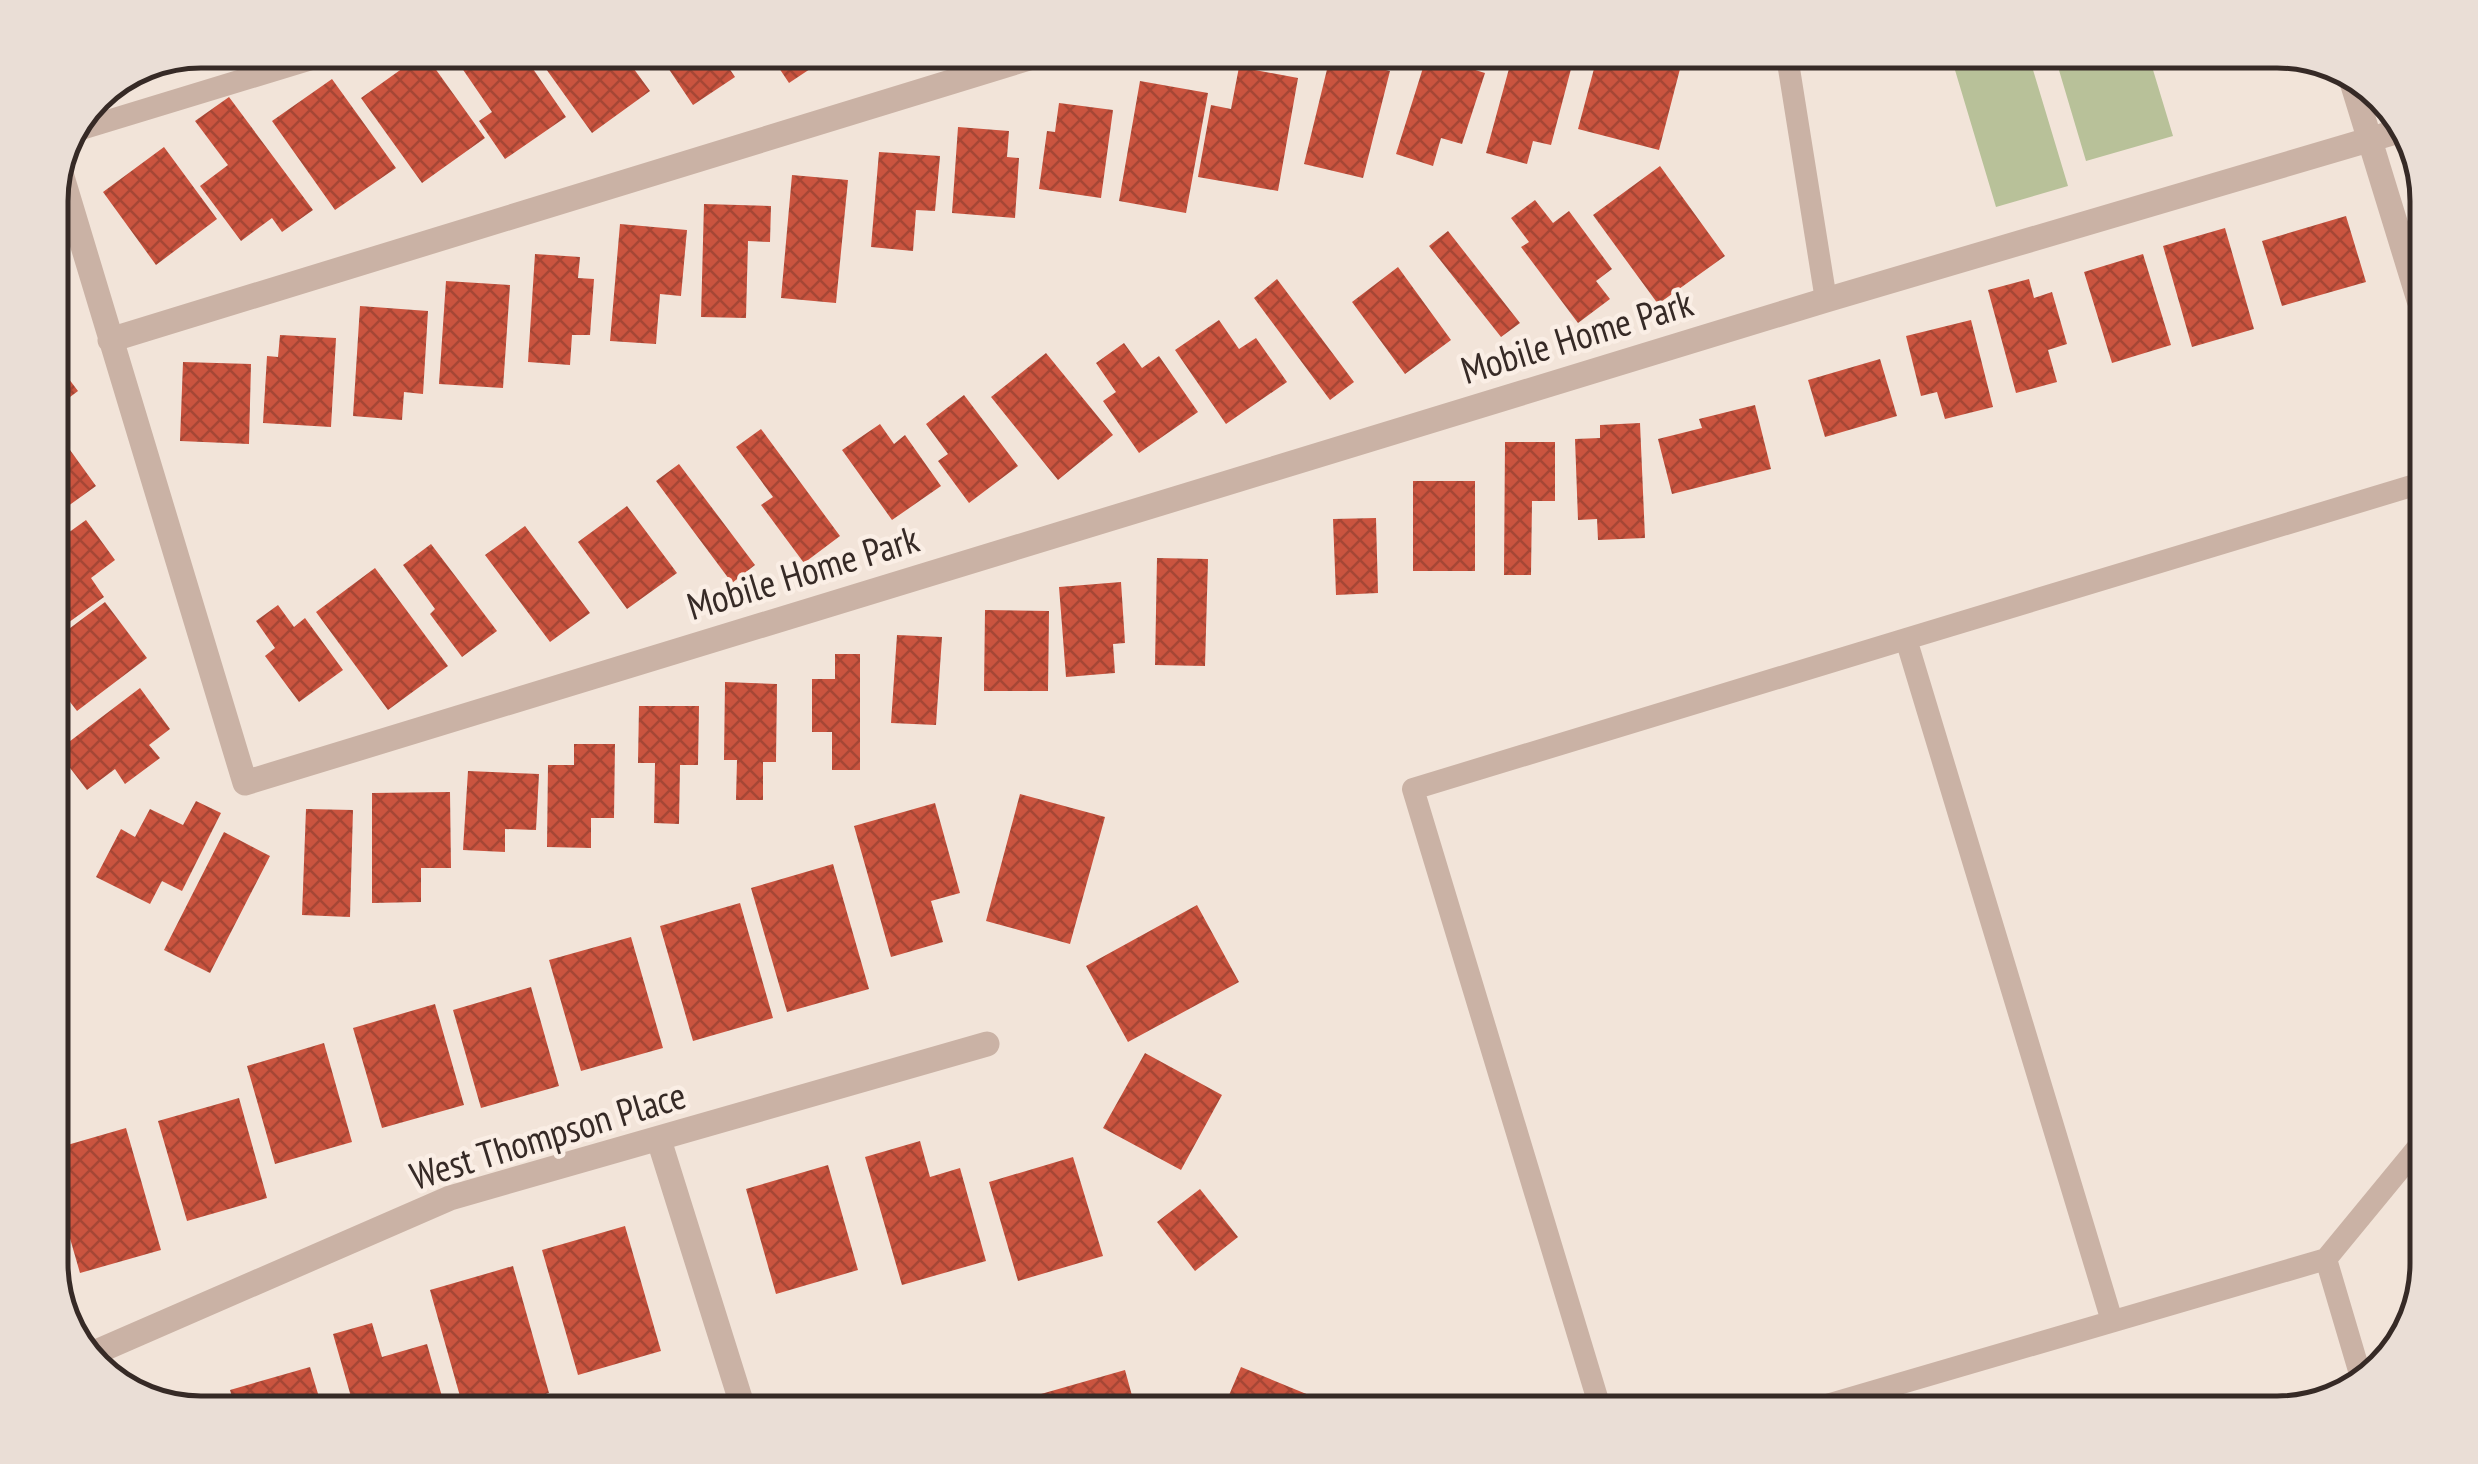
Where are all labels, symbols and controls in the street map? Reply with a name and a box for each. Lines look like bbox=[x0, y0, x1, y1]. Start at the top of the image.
street label: Mobile Home Park bbox=[1455, 277, 1699, 394]
street label: Mobile Home Park bbox=[681, 513, 925, 630]
street label: West Thompson Place bbox=[404, 1069, 691, 1200]

